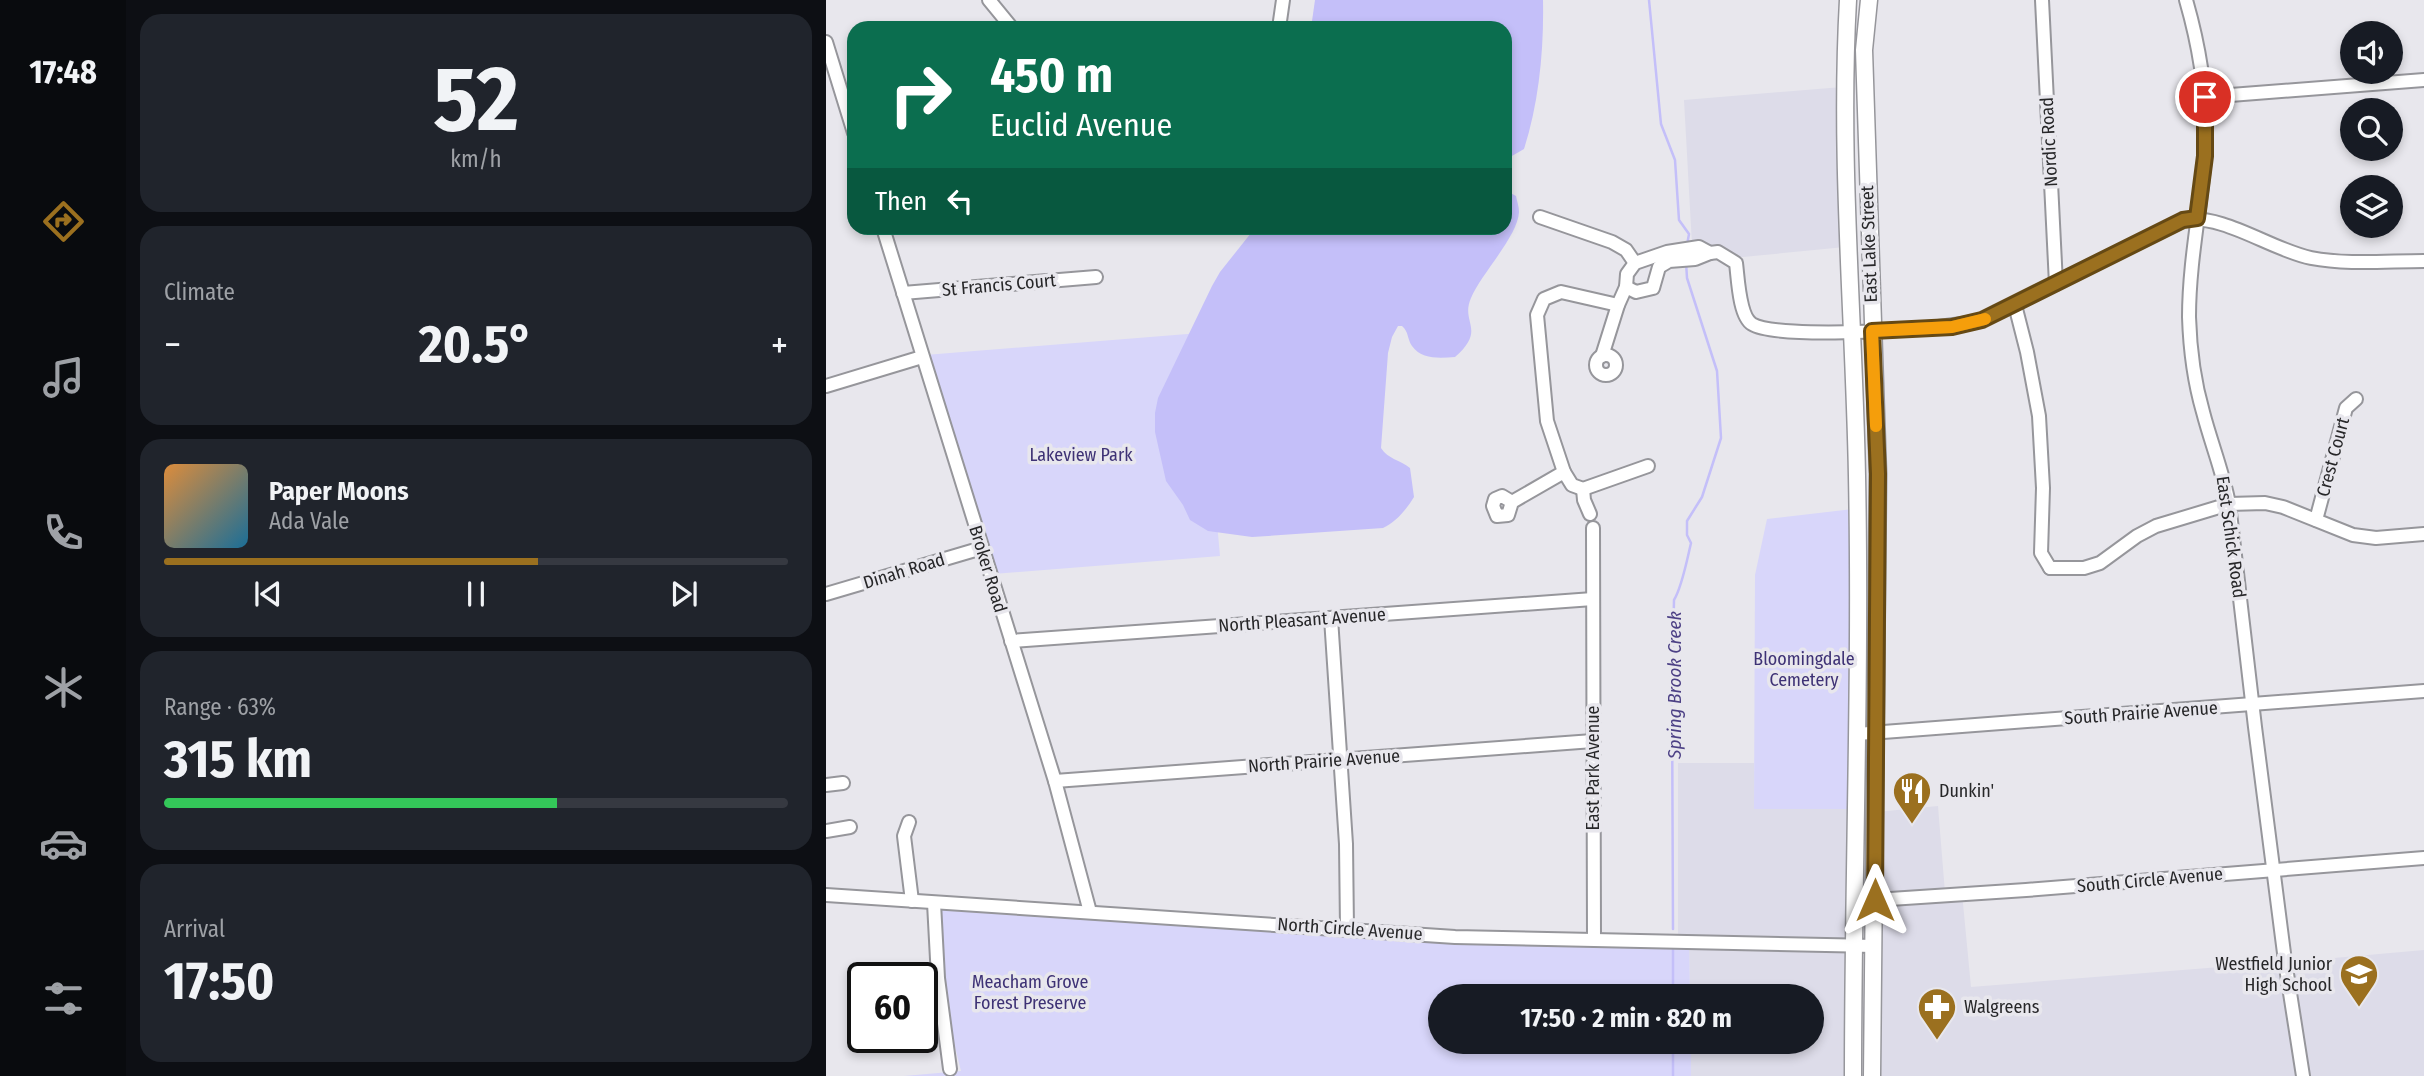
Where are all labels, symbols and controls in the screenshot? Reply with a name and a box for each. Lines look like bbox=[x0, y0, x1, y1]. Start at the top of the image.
map controls bbox=[2340, 21, 2403, 238]
button: sound bbox=[2340, 21, 2403, 84]
text: 52 bbox=[433, 45, 519, 154]
text: 450 m bbox=[990, 46, 1113, 105]
icon: right bbox=[875, 49, 966, 140]
text: 17:48 bbox=[29, 53, 97, 91]
pin bbox=[2175, 67, 2235, 127]
icon: arrive bbox=[2186, 78, 2224, 116]
street label: Nordic Road bbox=[2036, 97, 2062, 187]
button: search bbox=[2340, 98, 2403, 161]
text: Euclid Avenue bbox=[990, 106, 1172, 144]
text: km/h bbox=[450, 145, 502, 173]
button: layers bbox=[2340, 175, 2403, 238]
icon: left bbox=[941, 182, 979, 220]
street label: East Lake Street bbox=[1856, 185, 1882, 303]
text: Then bbox=[875, 186, 927, 217]
icon: directions bbox=[39, 197, 88, 246]
street label: St Francis Court bbox=[941, 269, 1057, 301]
text: Climate bbox=[164, 278, 235, 306]
text: 20.5° bbox=[419, 313, 533, 376]
text: − bbox=[164, 322, 181, 368]
text: + bbox=[771, 322, 788, 368]
icon: music bbox=[39, 353, 88, 402]
street label: Crest Court bbox=[2312, 415, 2354, 499]
park label: Lakeview Park bbox=[1029, 444, 1133, 466]
street label: East Schick Road bbox=[2212, 475, 2250, 599]
text: Paper Moons bbox=[269, 476, 409, 507]
text: Ada Vale bbox=[269, 507, 349, 535]
icon: phone bbox=[39, 508, 88, 557]
street label: Broker Road bbox=[964, 523, 1012, 615]
street label: Dinah Road bbox=[860, 548, 948, 594]
icon: previous bbox=[249, 575, 287, 613]
icon: pause bbox=[457, 575, 495, 613]
icon: next bbox=[665, 575, 703, 613]
street label: North Pleasant Avenue bbox=[1218, 603, 1387, 637]
water label: Spring Brook Creek bbox=[1663, 611, 1686, 760]
park label: Bloomingdale Cemetery bbox=[1753, 648, 1855, 691]
icon: climate bbox=[39, 663, 88, 712]
text: Range · 63% bbox=[164, 693, 276, 721]
street label: South Prairie Avenue bbox=[2064, 697, 2218, 729]
street label: East Park Avenue bbox=[1582, 705, 1604, 831]
text: 315 km bbox=[164, 728, 312, 791]
street label: North Prairie Avenue bbox=[1247, 745, 1401, 777]
restaurant icon: Dunkin' bbox=[1891, 770, 1933, 825]
place label: Dunkin' bbox=[1939, 780, 1994, 802]
icon: car bbox=[39, 819, 88, 868]
position arrow bbox=[1838, 863, 1912, 937]
street label: South Circle Avenue bbox=[2076, 863, 2224, 897]
street label: North Circle Avenue bbox=[1277, 913, 1423, 945]
text: Arrival bbox=[164, 915, 225, 943]
text: 17:50 bbox=[164, 950, 274, 1013]
place label: Westfield Junior High School bbox=[2215, 953, 2333, 996]
school or university icon: Westfield Junior High School bbox=[2338, 953, 2380, 1008]
speed limit sign: 60 bbox=[847, 962, 938, 1053]
park label: Meacham Grove Forest Preserve bbox=[972, 971, 1088, 1014]
icon: filters bbox=[39, 974, 88, 1023]
pharmacy icon: Walgreens bbox=[1916, 986, 1958, 1041]
place label: Walgreens bbox=[1964, 996, 2040, 1018]
text: 17:50 · 2 min · 820 m bbox=[1520, 1003, 1732, 1034]

